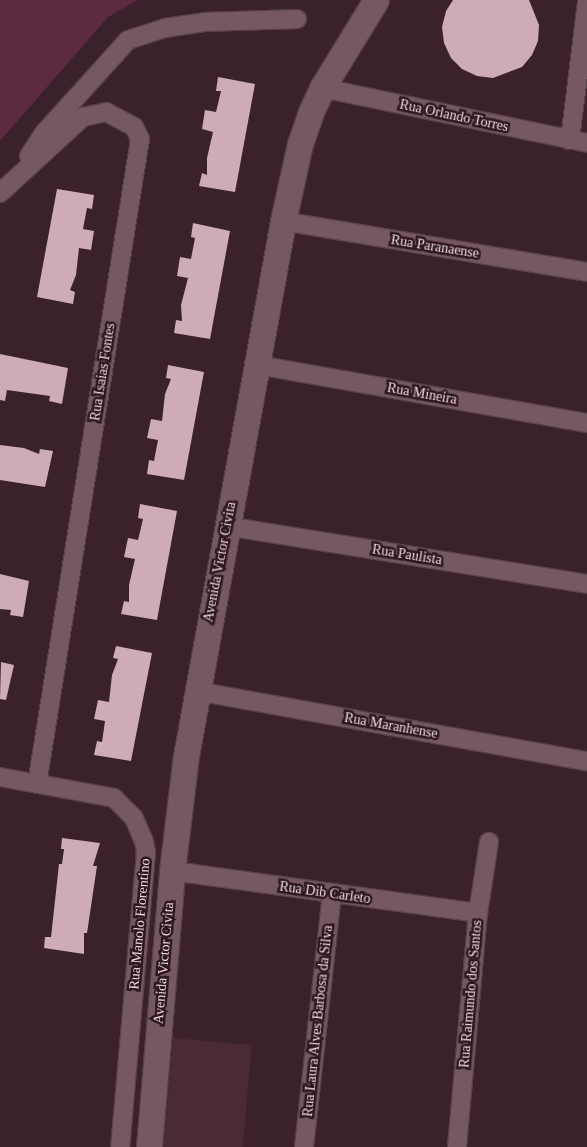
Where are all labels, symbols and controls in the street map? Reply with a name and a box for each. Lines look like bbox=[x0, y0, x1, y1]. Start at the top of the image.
street label: Rua Orlando Torres bbox=[398, 96, 510, 136]
street label: Rua Paranaense bbox=[390, 232, 480, 262]
street label: Rua Isaias Fontes bbox=[87, 322, 119, 422]
street label: Rua Mineira bbox=[386, 380, 458, 408]
street label: Avenida Victor Civita bbox=[200, 500, 240, 624]
street label: Rua Paulista bbox=[371, 541, 443, 569]
street label: Rua Maranhense bbox=[343, 710, 439, 742]
street label: Rua Manolo Florentino bbox=[126, 858, 154, 990]
street label: Rua Dib Carleto bbox=[278, 878, 372, 908]
street label: Avenida Victor Civita bbox=[150, 901, 178, 1025]
street label: Rua Raimundo dos Santos bbox=[456, 919, 486, 1069]
street label: Rua Laura Alves Barbosa da Silva bbox=[300, 924, 336, 1118]

